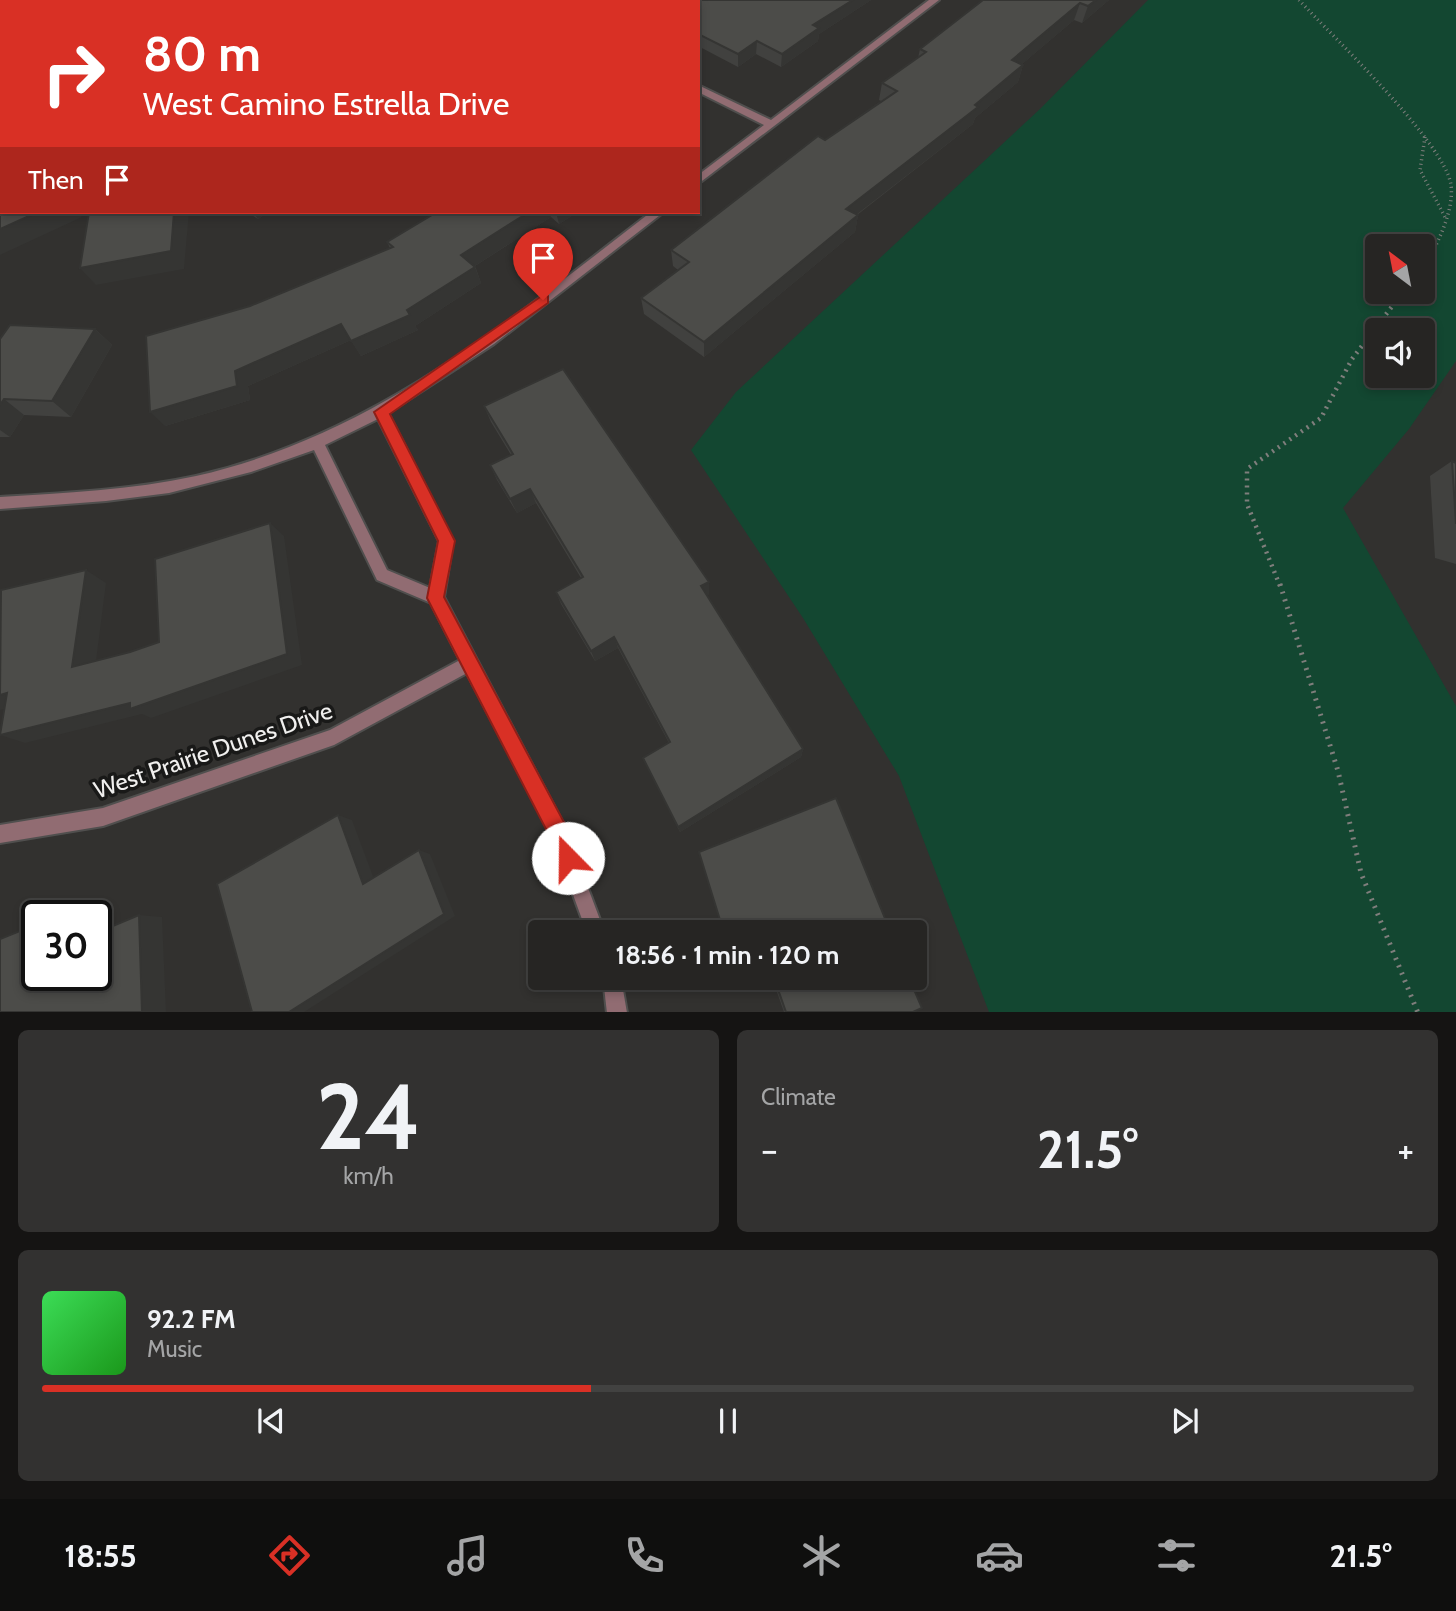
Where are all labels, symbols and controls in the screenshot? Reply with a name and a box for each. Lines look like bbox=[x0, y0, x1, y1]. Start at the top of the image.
text: 80 m bbox=[143, 24, 261, 83]
icon: right bbox=[28, 28, 119, 119]
text: West Camino Estrella Drive bbox=[143, 84, 509, 123]
icon: arrive bbox=[98, 161, 136, 199]
text: Then bbox=[28, 164, 84, 196]
pin bbox=[513, 228, 573, 300]
north arrow bbox=[1365, 234, 1435, 304]
map controls bbox=[1365, 234, 1435, 388]
icon: arrive bbox=[524, 239, 562, 277]
button: sound bbox=[1365, 318, 1435, 388]
street label: West Prairie Dunes Drive bbox=[90, 696, 336, 804]
position arrow bbox=[531, 821, 605, 895]
speed limit sign: 30 bbox=[21, 900, 112, 991]
text: 18:56 · 1 min · 120 m bbox=[616, 939, 839, 971]
text: 24 bbox=[316, 1061, 421, 1172]
text: Climate bbox=[761, 1083, 836, 1111]
text: 21.5° bbox=[1037, 1118, 1138, 1181]
text: − bbox=[761, 1126, 778, 1173]
text: + bbox=[1397, 1126, 1414, 1173]
text: km/h bbox=[343, 1162, 394, 1190]
text: 92.2 FM bbox=[147, 1303, 236, 1335]
text: Music bbox=[147, 1335, 202, 1363]
icon: previous bbox=[252, 1402, 290, 1440]
icon: pause bbox=[709, 1402, 747, 1440]
icon: next bbox=[1166, 1402, 1204, 1440]
icon: directions bbox=[265, 1531, 314, 1580]
icon: music bbox=[443, 1531, 492, 1580]
icon: phone bbox=[620, 1531, 669, 1580]
icon: climate bbox=[797, 1531, 846, 1580]
icon: car bbox=[975, 1531, 1024, 1580]
icon: filters bbox=[1152, 1531, 1201, 1580]
text: 18:55 bbox=[64, 1536, 137, 1575]
text: 21.5° bbox=[1329, 1536, 1392, 1575]

